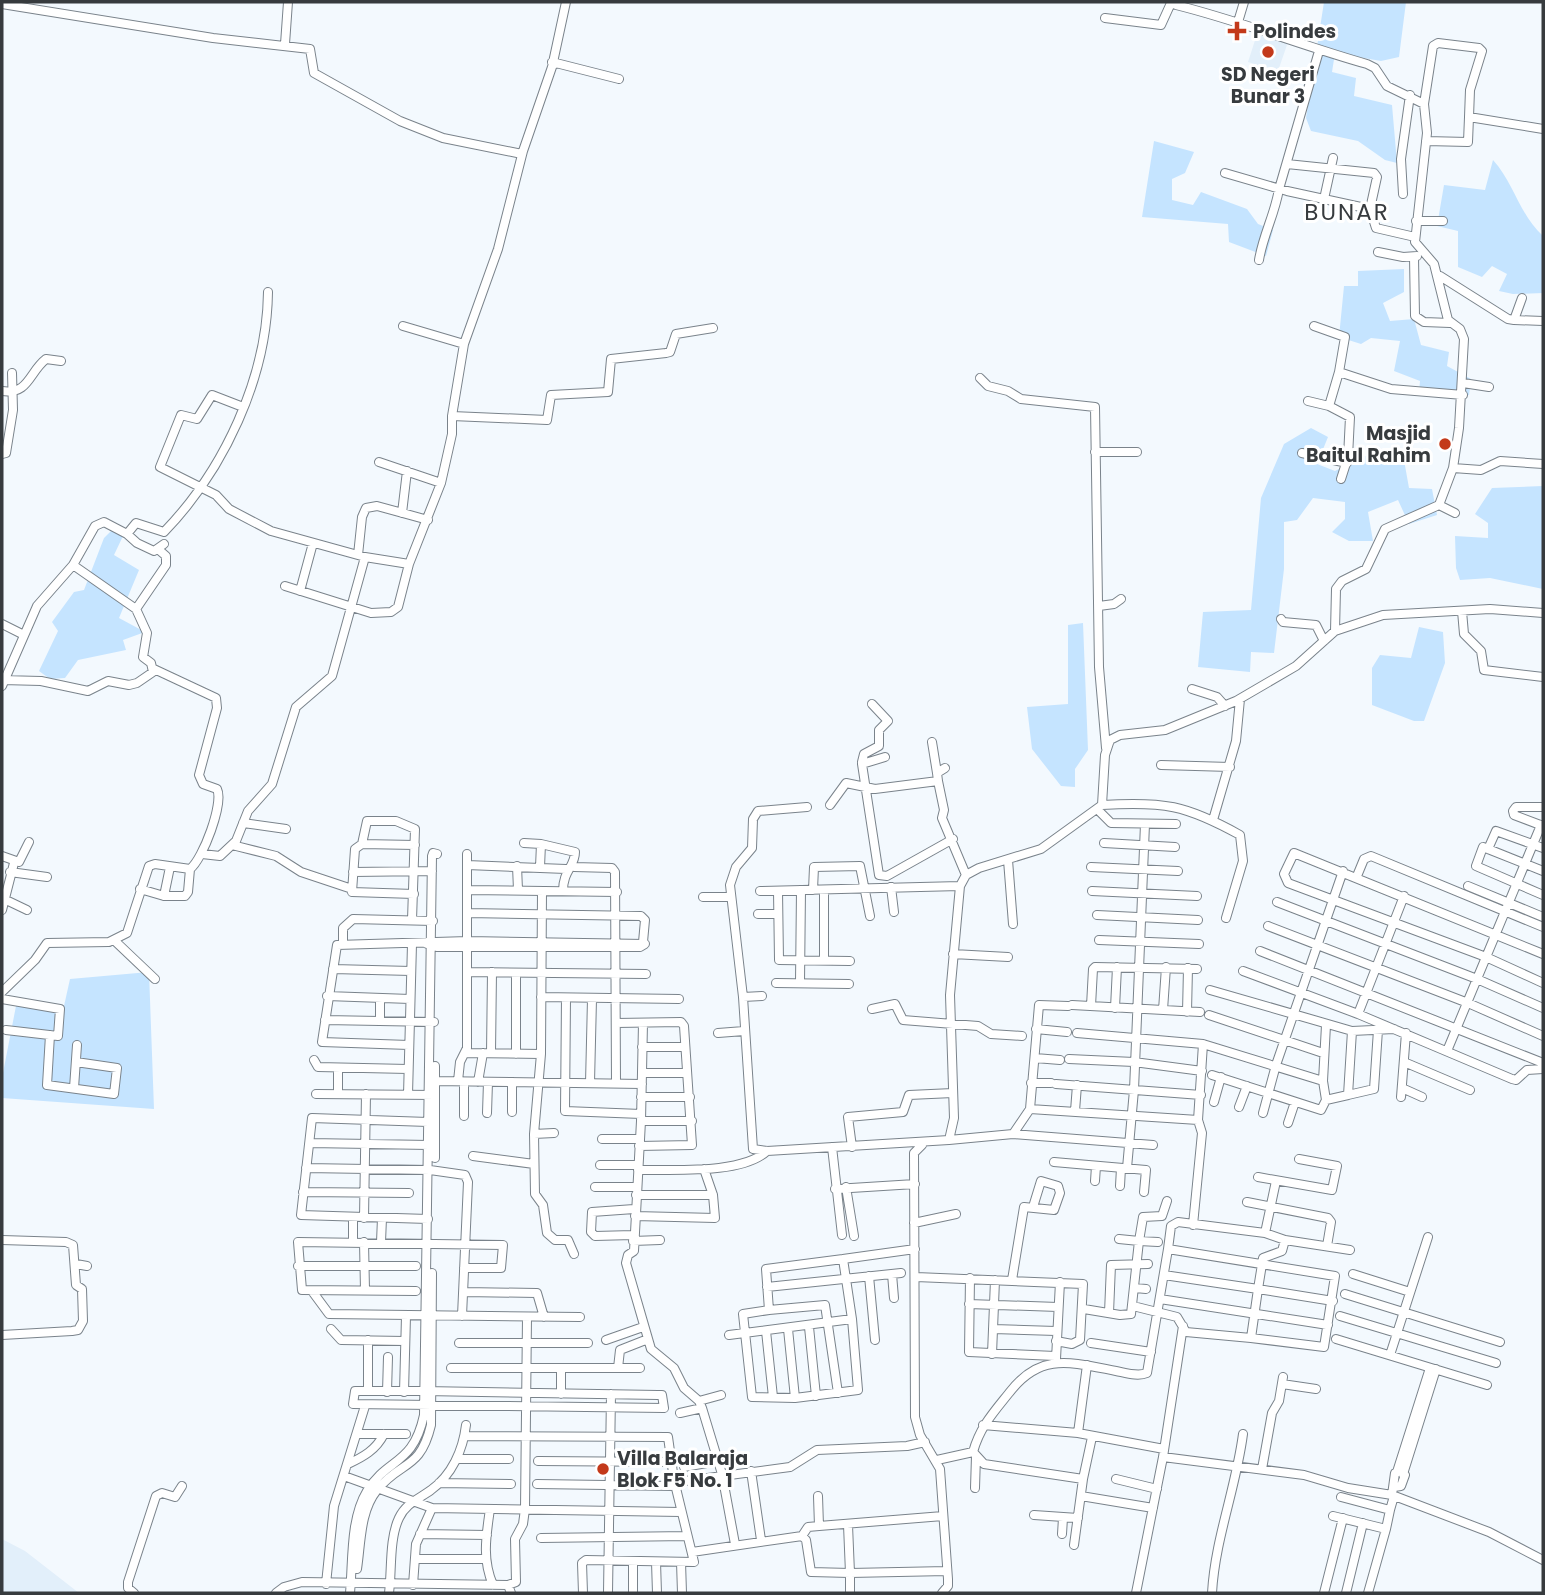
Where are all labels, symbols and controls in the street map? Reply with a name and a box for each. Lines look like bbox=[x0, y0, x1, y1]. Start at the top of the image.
place label: Polindes bbox=[1253, 18, 1336, 45]
marker: Polindes bbox=[1227, 21, 1247, 41]
marker: SD Negeri Bunar 3 bbox=[1260, 44, 1276, 60]
place label: SD Negeri Bunar 3 bbox=[1221, 61, 1315, 110]
district label: BUNAR bbox=[1304, 196, 1390, 228]
place label: Masjid Baitul Rahim bbox=[1306, 420, 1431, 469]
marker: Masjid Baitul Rahim bbox=[1437, 436, 1453, 452]
place label: Villa Balaraja Blok F5 No. 1 bbox=[617, 1445, 748, 1494]
marker: Villa Balaraja Blok F5 No. 1 bbox=[595, 1461, 611, 1477]

